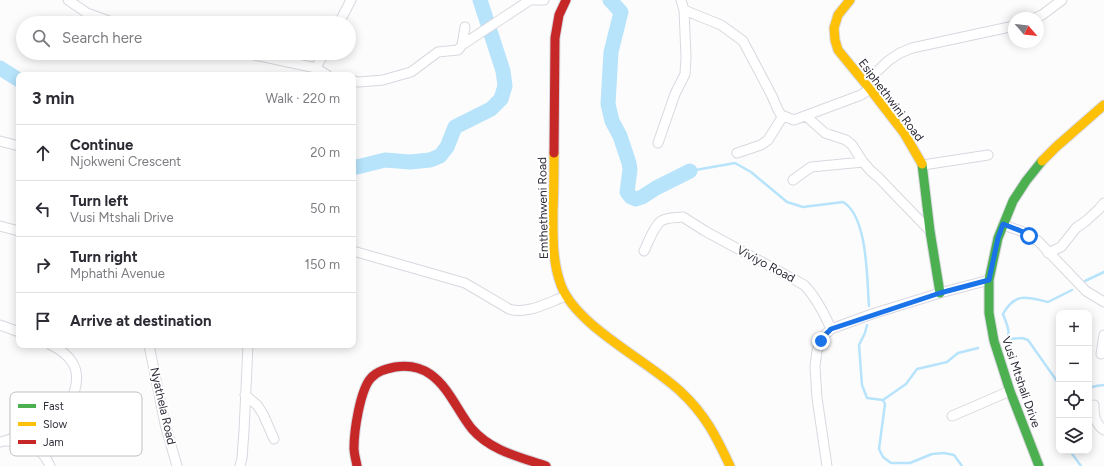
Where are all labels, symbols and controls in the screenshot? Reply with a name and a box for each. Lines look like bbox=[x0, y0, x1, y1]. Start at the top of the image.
north arrow bbox=[1008, 12, 1044, 48]
search box bbox=[16, 16, 356, 60]
icon: search bbox=[30, 27, 52, 49]
text: Search here bbox=[62, 29, 142, 47]
street label: Esiphethwini Road bbox=[856, 56, 926, 144]
text: 3 min bbox=[32, 88, 74, 108]
text: Walk · 220 m bbox=[265, 91, 340, 106]
text: Continue bbox=[70, 136, 133, 154]
icon: ahead bbox=[32, 142, 54, 164]
text: 20 m bbox=[310, 145, 340, 160]
text: Njokweni Crescent bbox=[70, 154, 181, 169]
street label: Emthethweni Road bbox=[535, 157, 551, 259]
text: Turn left bbox=[70, 192, 128, 210]
icon: left bbox=[32, 198, 54, 220]
text: 50 m bbox=[310, 201, 340, 216]
text: Vusi Mtshali Drive bbox=[70, 210, 174, 225]
route start bbox=[1020, 227, 1038, 245]
street label: Viviyo Road bbox=[735, 243, 797, 285]
text: Turn right bbox=[70, 248, 138, 266]
icon: right bbox=[32, 254, 54, 276]
text: 150 m bbox=[305, 257, 340, 272]
text: Mphathi Avenue bbox=[70, 266, 165, 281]
icon: arrive bbox=[32, 310, 54, 332]
map controls bbox=[1056, 310, 1092, 454]
button: + bbox=[1056, 310, 1092, 346]
text: Arrive at destination bbox=[70, 312, 211, 330]
route end bbox=[812, 332, 830, 350]
street label: Vusi Mtshali Drive bbox=[999, 335, 1043, 430]
button: − bbox=[1056, 346, 1092, 382]
street label: Nyathela Road bbox=[147, 366, 179, 446]
button: locate bbox=[1056, 382, 1092, 418]
legend bbox=[10, 392, 142, 456]
text: Fast bbox=[43, 400, 64, 413]
text: Slow bbox=[43, 418, 67, 431]
button: layers bbox=[1056, 418, 1092, 454]
text: Jam bbox=[43, 436, 64, 449]

